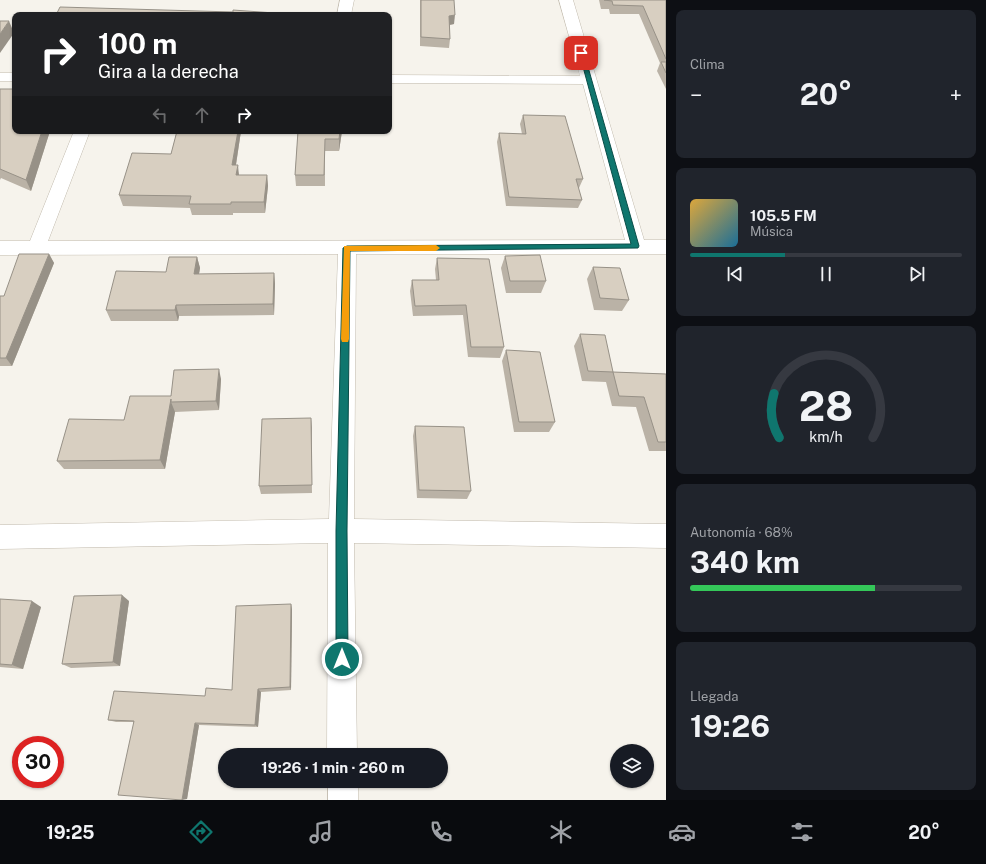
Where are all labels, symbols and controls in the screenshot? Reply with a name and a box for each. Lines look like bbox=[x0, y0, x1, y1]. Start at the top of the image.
text: 100 m bbox=[98, 27, 177, 60]
icon: right bbox=[32, 28, 84, 80]
pin bbox=[564, 36, 598, 70]
icon: arrive bbox=[570, 42, 592, 64]
text: Clima bbox=[690, 57, 725, 72]
text: Gira a la derecha bbox=[98, 61, 239, 82]
text: 20° bbox=[800, 76, 852, 112]
text: − bbox=[690, 82, 702, 108]
text: + bbox=[950, 82, 962, 108]
icon: left bbox=[149, 104, 171, 126]
icon: ahead bbox=[191, 104, 213, 126]
icon: right bbox=[233, 104, 255, 126]
text: 105.5 FM bbox=[750, 207, 817, 224]
text: Música bbox=[750, 224, 793, 239]
icon: previous bbox=[724, 263, 746, 285]
icon: pause bbox=[815, 263, 837, 285]
icon: next bbox=[906, 263, 928, 285]
text: 28 bbox=[799, 381, 853, 430]
text: km/h bbox=[809, 428, 843, 445]
text: Autonomía · 68% bbox=[690, 525, 793, 540]
text: 340 km bbox=[690, 544, 800, 580]
position arrow bbox=[321, 638, 363, 680]
text: Llegada bbox=[690, 689, 738, 704]
text: 19:26 bbox=[690, 708, 770, 744]
speed limit sign: 30 bbox=[12, 736, 64, 788]
map controls bbox=[610, 744, 654, 788]
button: layers bbox=[610, 744, 654, 788]
text: 19:26 · 1 min · 260 m bbox=[261, 759, 405, 776]
icon: directions bbox=[187, 818, 215, 846]
icon: music bbox=[307, 818, 335, 846]
icon: phone bbox=[427, 818, 455, 846]
icon: climate bbox=[547, 818, 575, 846]
icon: car bbox=[668, 818, 696, 846]
icon: filters bbox=[788, 818, 816, 846]
text: 19:25 bbox=[46, 822, 94, 843]
text: 20° bbox=[908, 822, 940, 843]

